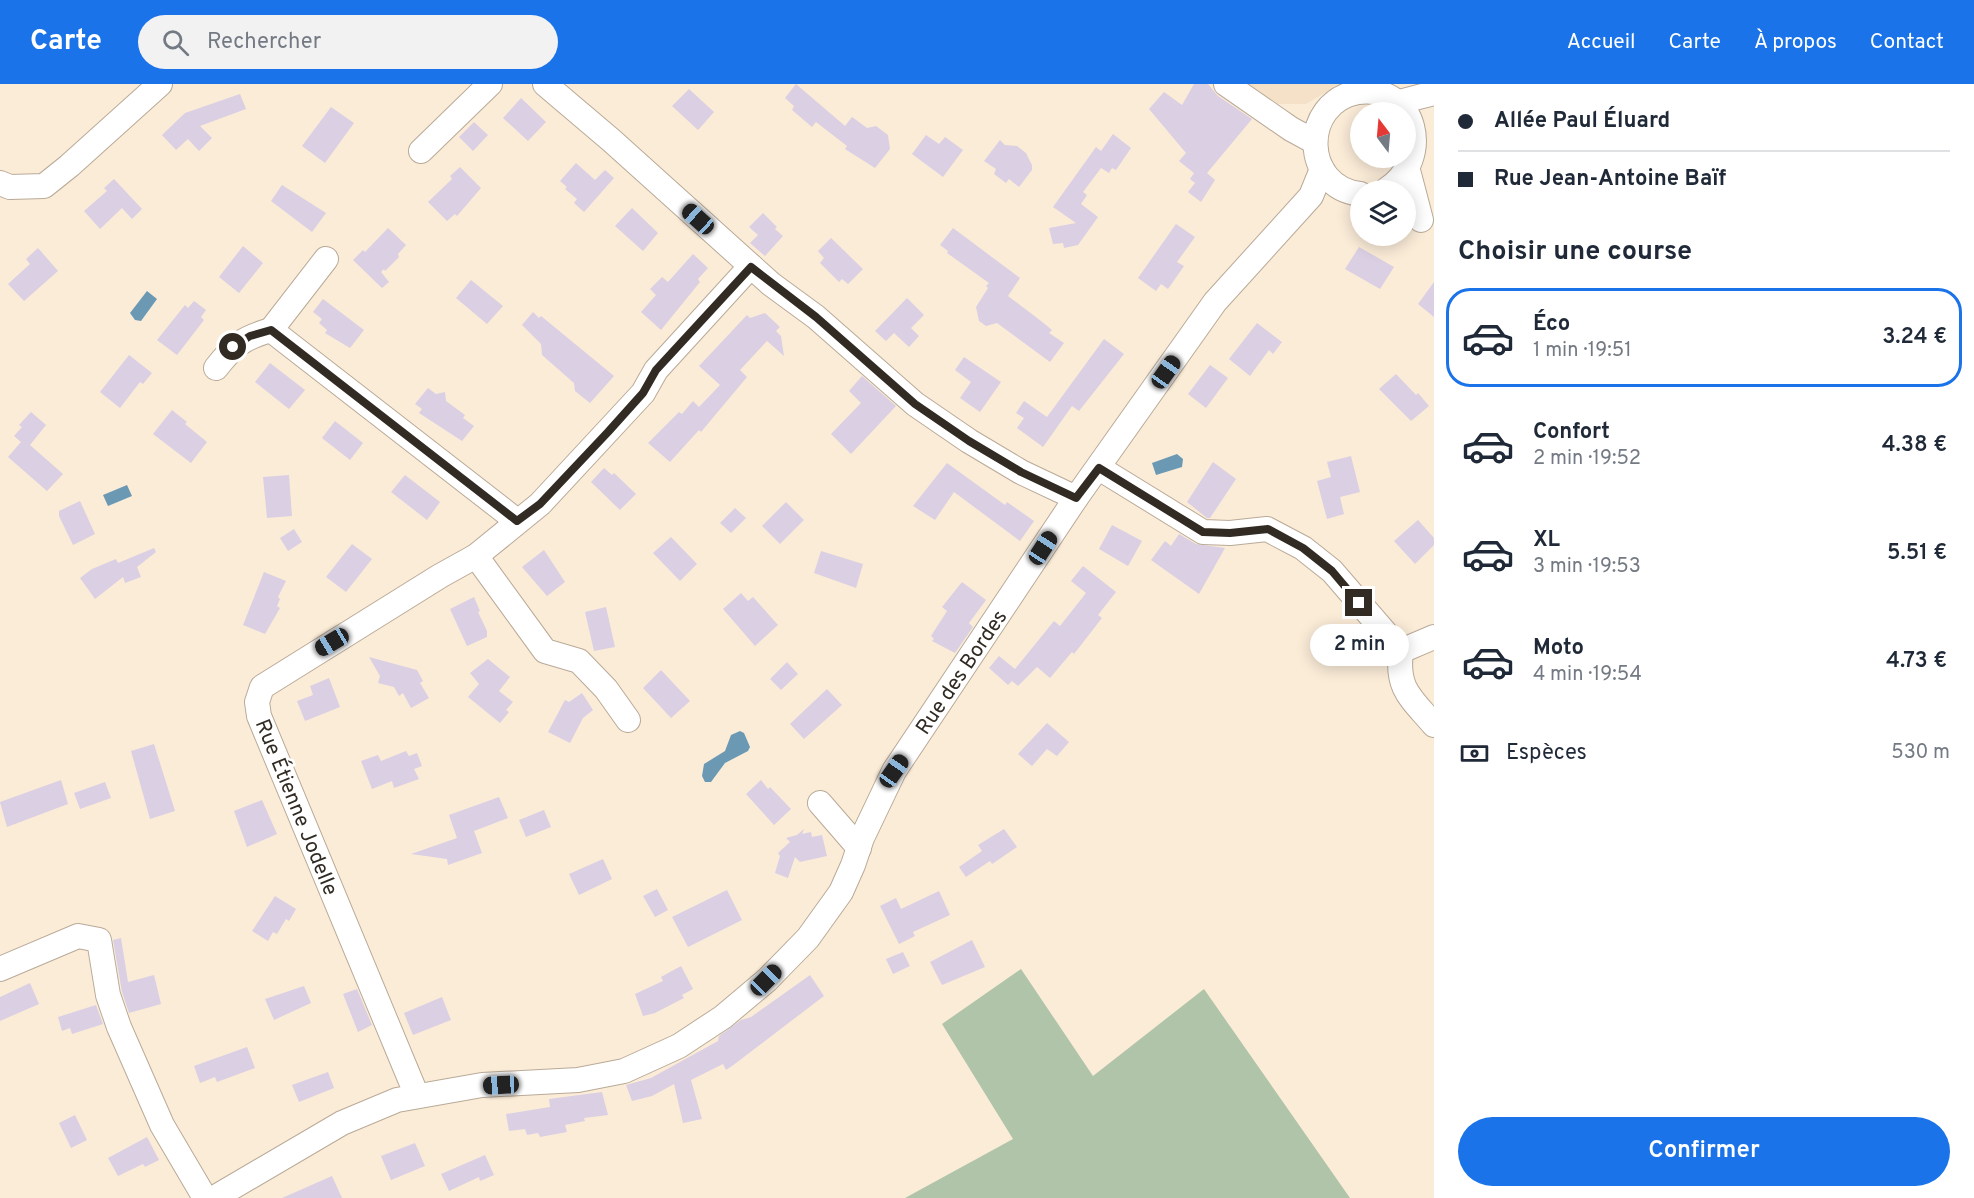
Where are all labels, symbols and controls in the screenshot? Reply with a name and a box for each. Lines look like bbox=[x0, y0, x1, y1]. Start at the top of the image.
search box bbox=[138, 15, 558, 69]
text: Carte bbox=[30, 24, 102, 60]
icon: search bbox=[159, 26, 192, 59]
text: Rechercher bbox=[207, 29, 321, 56]
text: Accueil bbox=[1567, 29, 1636, 56]
text: Carte bbox=[1669, 29, 1721, 56]
text: À propos bbox=[1754, 29, 1837, 56]
text: Contact bbox=[1870, 29, 1944, 56]
north arrow bbox=[1350, 102, 1416, 168]
map controls bbox=[1350, 102, 1416, 246]
text: Allée Paul Éluard bbox=[1494, 108, 1670, 135]
text: Rue Jean-Antoine Baïf bbox=[1494, 166, 1726, 193]
button: layers bbox=[1350, 180, 1416, 246]
car bbox=[679, 200, 717, 238]
text: Choisir une course bbox=[1458, 235, 1692, 269]
icon: car bbox=[1461, 311, 1515, 365]
text: Éco bbox=[1533, 311, 1570, 338]
text: 3.24 € bbox=[1882, 324, 1947, 351]
route start bbox=[219, 333, 246, 360]
text: 1 min · 19:51 bbox=[1533, 338, 1632, 364]
car bbox=[1148, 352, 1184, 392]
icon: car bbox=[1461, 419, 1515, 473]
text: Confort bbox=[1533, 419, 1610, 446]
text: 4.38 € bbox=[1882, 432, 1947, 459]
text: 2 min · 19:52 bbox=[1533, 446, 1641, 472]
icon: car bbox=[1461, 527, 1515, 581]
text: XL bbox=[1533, 527, 1560, 554]
car bbox=[1026, 528, 1060, 568]
text: 5.51 € bbox=[1887, 540, 1947, 567]
text: 3 min · 19:53 bbox=[1533, 554, 1641, 580]
route end bbox=[1345, 589, 1372, 616]
street label: Rue des Bordes bbox=[910, 605, 1014, 741]
callout: 2 min bbox=[1310, 624, 1408, 666]
car bbox=[312, 625, 352, 659]
text: 2 min bbox=[1334, 632, 1385, 658]
icon: car bbox=[1461, 635, 1515, 689]
text: Moto bbox=[1533, 635, 1584, 662]
text: 4.73 € bbox=[1886, 648, 1947, 675]
text: 4 min · 19:54 bbox=[1533, 662, 1642, 688]
street label: Rue Étienne Jodelle bbox=[248, 715, 344, 900]
icon: cash bbox=[1458, 737, 1491, 770]
text: Espèces bbox=[1506, 740, 1587, 767]
text: 530 m bbox=[1891, 740, 1950, 766]
car bbox=[876, 751, 912, 791]
car bbox=[747, 961, 785, 999]
car bbox=[483, 1075, 519, 1095]
button: Confirmer bbox=[1458, 1117, 1950, 1186]

